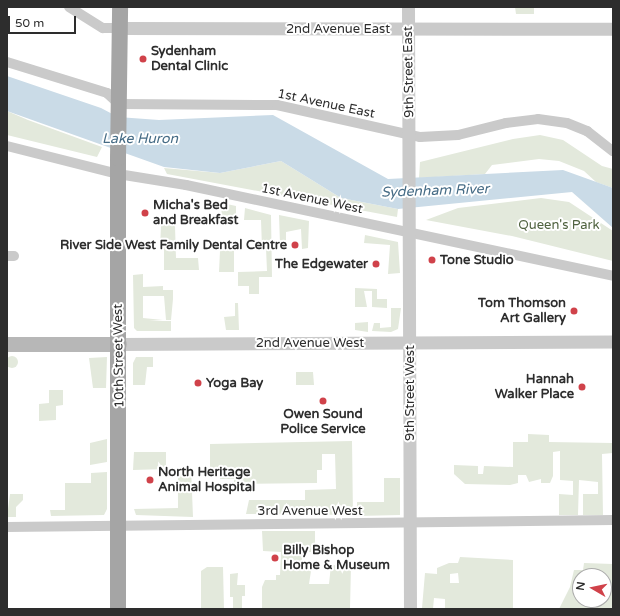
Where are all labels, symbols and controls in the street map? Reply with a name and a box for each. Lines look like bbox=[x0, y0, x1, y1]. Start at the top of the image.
scale bar bbox=[10, 8, 78, 34]
text: 50 m bbox=[15, 16, 44, 30]
street label: 2nd Avenue East bbox=[286, 21, 390, 37]
street label: 9th Street East bbox=[400, 26, 418, 118]
place label: Sydenham Dental Clinic bbox=[151, 44, 228, 75]
marker: Sydenham Dental Clinic bbox=[138, 54, 148, 64]
street label: 1st Avenue East bbox=[276, 86, 376, 122]
water label: Lake Huron bbox=[102, 131, 178, 147]
street label: 1st Avenue West bbox=[260, 181, 364, 217]
water label: Sydenham River bbox=[381, 181, 489, 201]
place label: Micha's Bed and Breakfast bbox=[153, 198, 238, 229]
marker: Micha's Bed and Breakfast bbox=[140, 208, 150, 218]
park label: Queen's Park bbox=[518, 217, 600, 233]
place label: River Side West Family Dental Centre bbox=[60, 237, 287, 253]
marker: River Side West Family Dental Centre bbox=[290, 240, 300, 250]
place label: Tone Studio bbox=[440, 252, 514, 268]
marker: Tone Studio bbox=[427, 255, 437, 265]
place label: The Edgewater bbox=[275, 256, 368, 272]
marker: The Edgewater bbox=[371, 259, 381, 269]
place label: Tom Thomson Art Gallery bbox=[478, 296, 566, 327]
street label: 10th Street West bbox=[110, 304, 128, 408]
marker: Tom Thomson Art Gallery bbox=[569, 306, 579, 316]
street label: 2nd Avenue West bbox=[256, 335, 364, 351]
street label: 9th Street West bbox=[402, 345, 418, 441]
place label: Hannah Walker Place bbox=[495, 372, 574, 403]
place label: Yoga Bay bbox=[206, 375, 263, 391]
marker: Yoga Bay bbox=[193, 378, 203, 388]
marker: Hannah Walker Place bbox=[577, 382, 587, 392]
marker: Owen Sound Police Service bbox=[318, 396, 328, 406]
place label: Owen Sound Police Service bbox=[280, 407, 366, 438]
place label: North Heritage Animal Hospital bbox=[158, 465, 255, 496]
marker: North Heritage Animal Hospital bbox=[145, 475, 155, 485]
street label: 3rd Avenue West bbox=[257, 503, 363, 519]
place label: Billy Bishop Home & Museum bbox=[283, 543, 390, 574]
marker: Billy Bishop Home & Museum bbox=[270, 553, 280, 563]
north arrow bbox=[572, 568, 612, 608]
text: N bbox=[574, 581, 588, 592]

